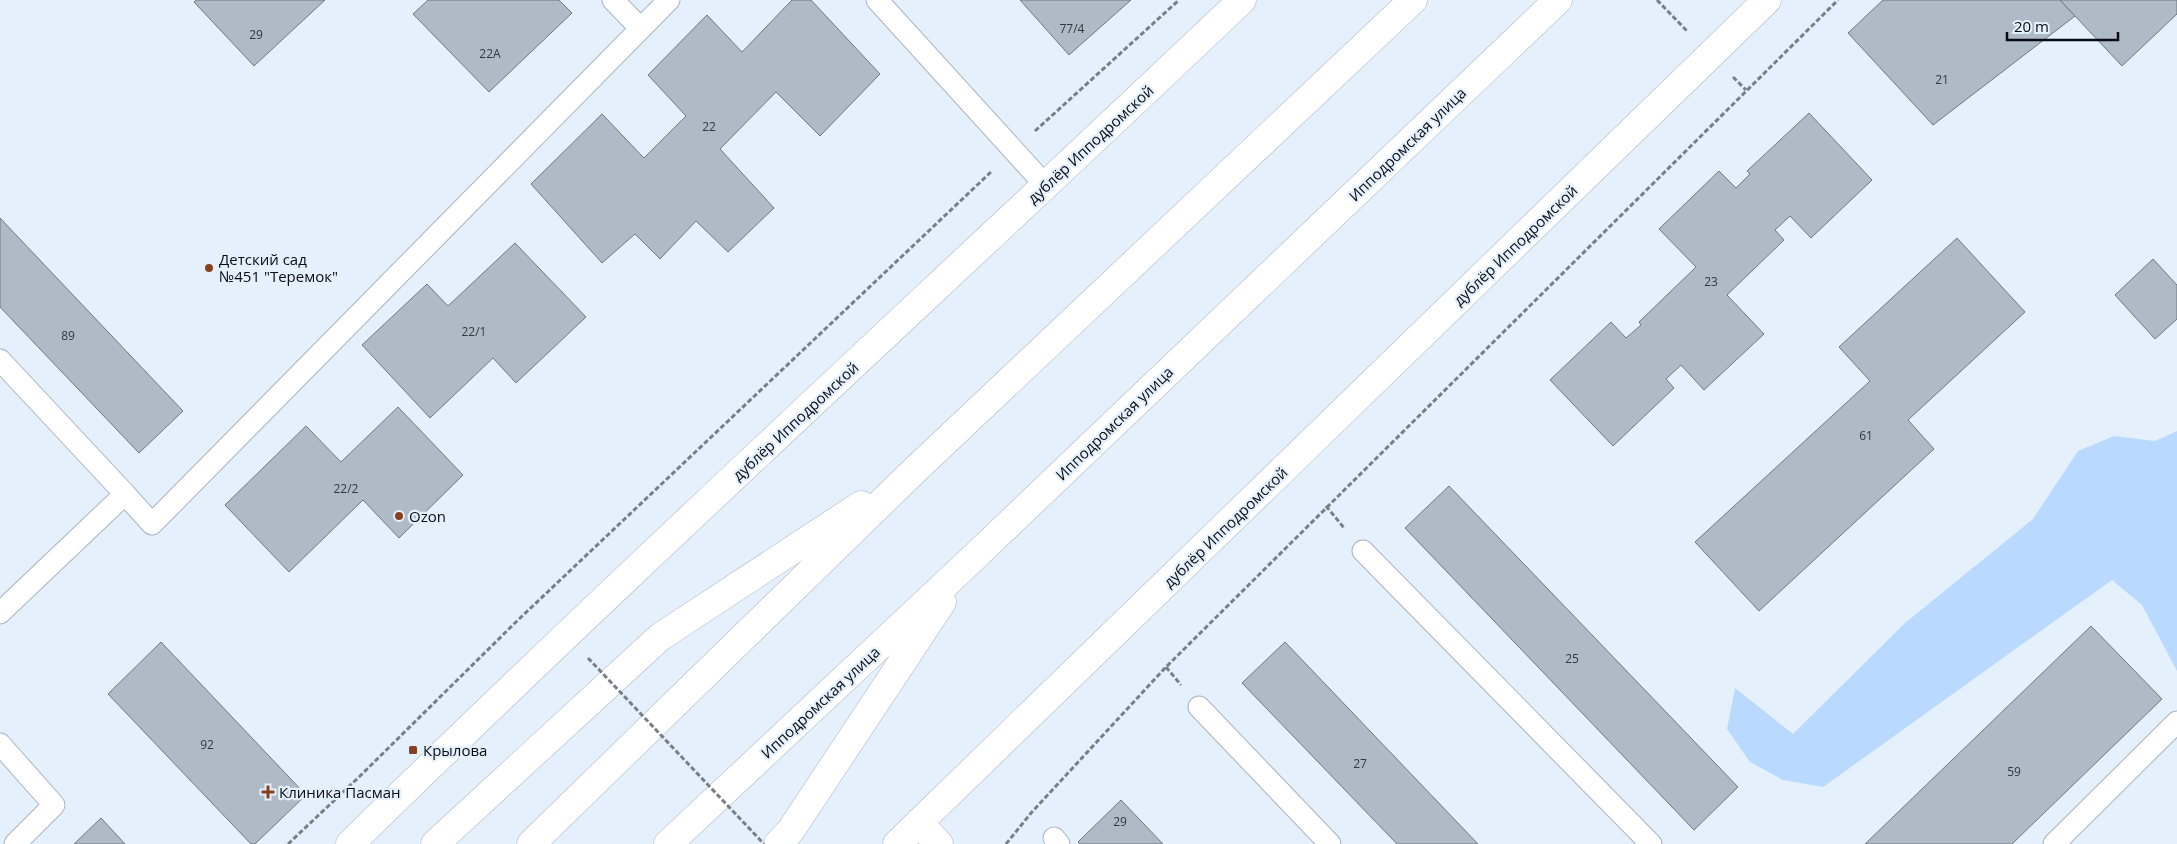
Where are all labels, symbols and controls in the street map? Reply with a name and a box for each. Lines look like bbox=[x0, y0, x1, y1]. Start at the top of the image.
scale bar bbox=[2007, 10, 2118, 42]
text: 20 m bbox=[2014, 16, 2049, 36]
house number: 77/4 bbox=[1060, 20, 1085, 37]
house number: 29 bbox=[249, 26, 263, 43]
house number: 22А bbox=[479, 45, 501, 62]
house number: 21 bbox=[1935, 71, 1949, 88]
street label: дублёр Ипподромской bbox=[1023, 80, 1157, 208]
street label: Ипподромская улица bbox=[1344, 83, 1470, 205]
house number: 22 bbox=[702, 118, 716, 135]
street label: дублёр Ипподромской bbox=[1449, 180, 1581, 310]
place label: Детский сад №451 "Теремок" bbox=[219, 249, 338, 286]
marker: Детский сад №451 "Теремок" bbox=[203, 262, 215, 274]
house number: 23 bbox=[1704, 273, 1718, 290]
house number: 22/1 bbox=[462, 323, 486, 340]
house number: 89 bbox=[61, 327, 75, 344]
street label: дублёр Ипподромской bbox=[728, 357, 862, 485]
street label: Ипподромская улица bbox=[1051, 362, 1177, 484]
house number: 61 bbox=[1859, 427, 1873, 444]
street label: дублёр Ипподромской bbox=[1159, 462, 1291, 592]
house number: 22/2 bbox=[334, 480, 359, 497]
place label: Ozon bbox=[409, 506, 446, 526]
marker: Ozon bbox=[393, 510, 405, 522]
street label: Ипподромская улица bbox=[756, 642, 884, 762]
house number: 25 bbox=[1565, 650, 1579, 667]
house number: 92 bbox=[200, 736, 214, 753]
place label: Крылова bbox=[423, 740, 487, 760]
marker: Крылова bbox=[407, 744, 419, 756]
house number: 27 bbox=[1353, 755, 1367, 772]
house number: 59 bbox=[2007, 763, 2021, 780]
place label: Клиника Пасман bbox=[279, 782, 401, 802]
marker: Клиника Пасман bbox=[261, 785, 275, 799]
house number: 29 bbox=[1113, 813, 1127, 830]

